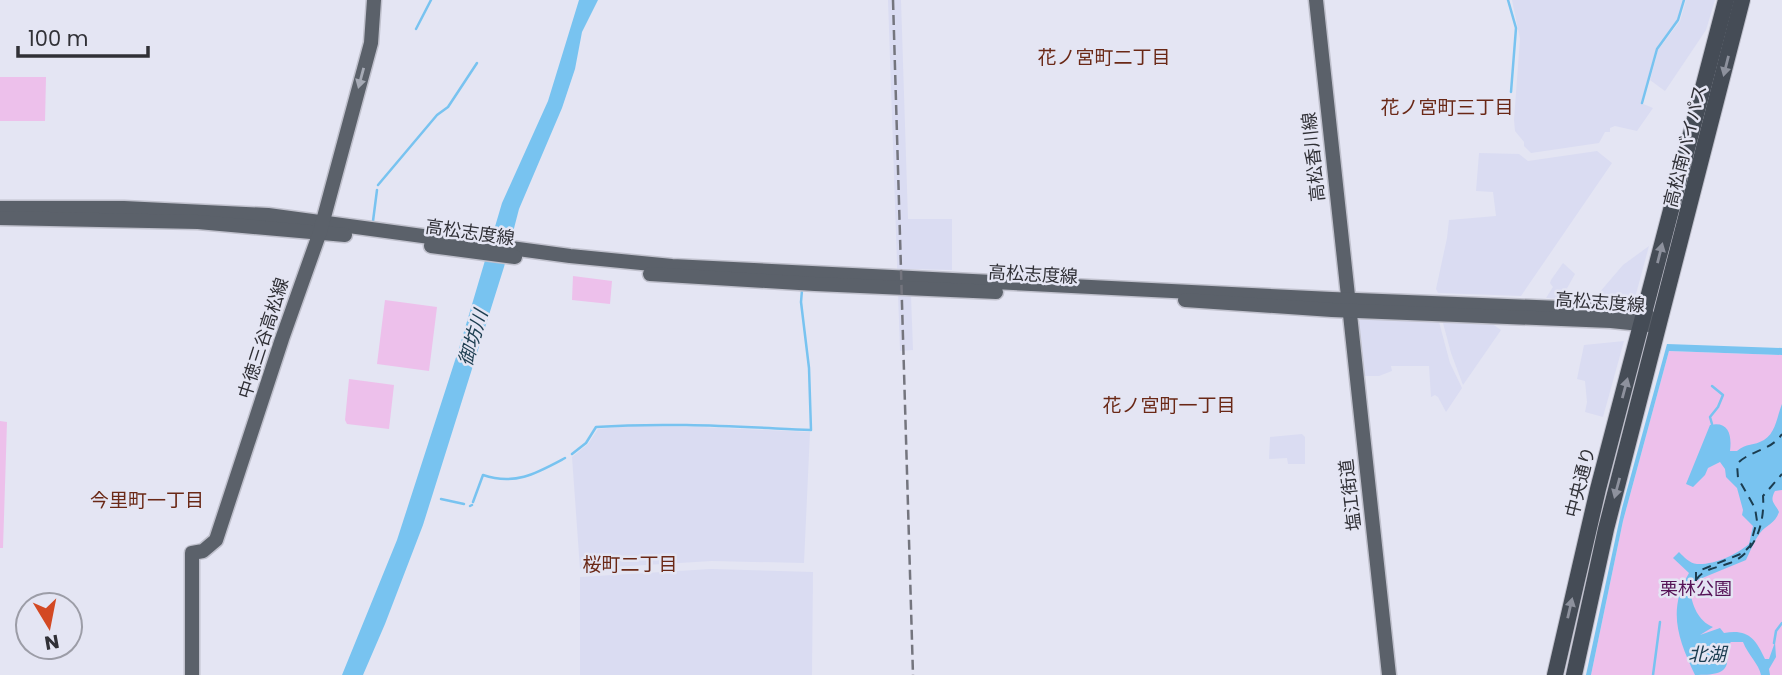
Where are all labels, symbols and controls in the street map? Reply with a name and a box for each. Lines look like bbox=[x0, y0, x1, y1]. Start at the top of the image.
scale bar bbox=[18, 14, 147, 58]
text: 100 m bbox=[28, 24, 88, 53]
district label: 花ノ宮町二丁目 bbox=[1037, 44, 1171, 71]
one-way arrow bbox=[1720, 55, 1731, 77]
one-way arrow bbox=[355, 67, 366, 89]
street label: 高松南バイパス bbox=[1658, 82, 1712, 210]
district label: 花ノ宮町三丁目 bbox=[1380, 94, 1514, 121]
street label: 高松香川線 bbox=[1296, 111, 1330, 203]
street label: 高松志度線 bbox=[424, 213, 516, 251]
one-way arrow bbox=[1655, 242, 1666, 264]
street label: 高松志度線 bbox=[987, 259, 1079, 289]
street label: 中徳三谷高松線 bbox=[232, 274, 294, 402]
street label: 高松志度線 bbox=[1554, 286, 1646, 318]
water label: 御坊川 bbox=[452, 305, 495, 369]
one-way arrow bbox=[1620, 377, 1630, 398]
district label: 花ノ宮町一丁目 bbox=[1102, 392, 1236, 419]
street label: 中央通り bbox=[1559, 444, 1601, 520]
street label: 塩江街道 bbox=[1333, 458, 1367, 532]
one-way arrow bbox=[1611, 477, 1622, 499]
district label: 今里町一丁目 bbox=[90, 487, 204, 514]
district label: 桜町二丁目 bbox=[582, 551, 678, 578]
park label: 栗林公園 bbox=[1660, 576, 1732, 601]
north arrow bbox=[14, 591, 84, 661]
one-way arrow bbox=[1565, 597, 1576, 619]
text: N bbox=[42, 628, 61, 657]
water label: 北湖 bbox=[1688, 641, 1729, 668]

